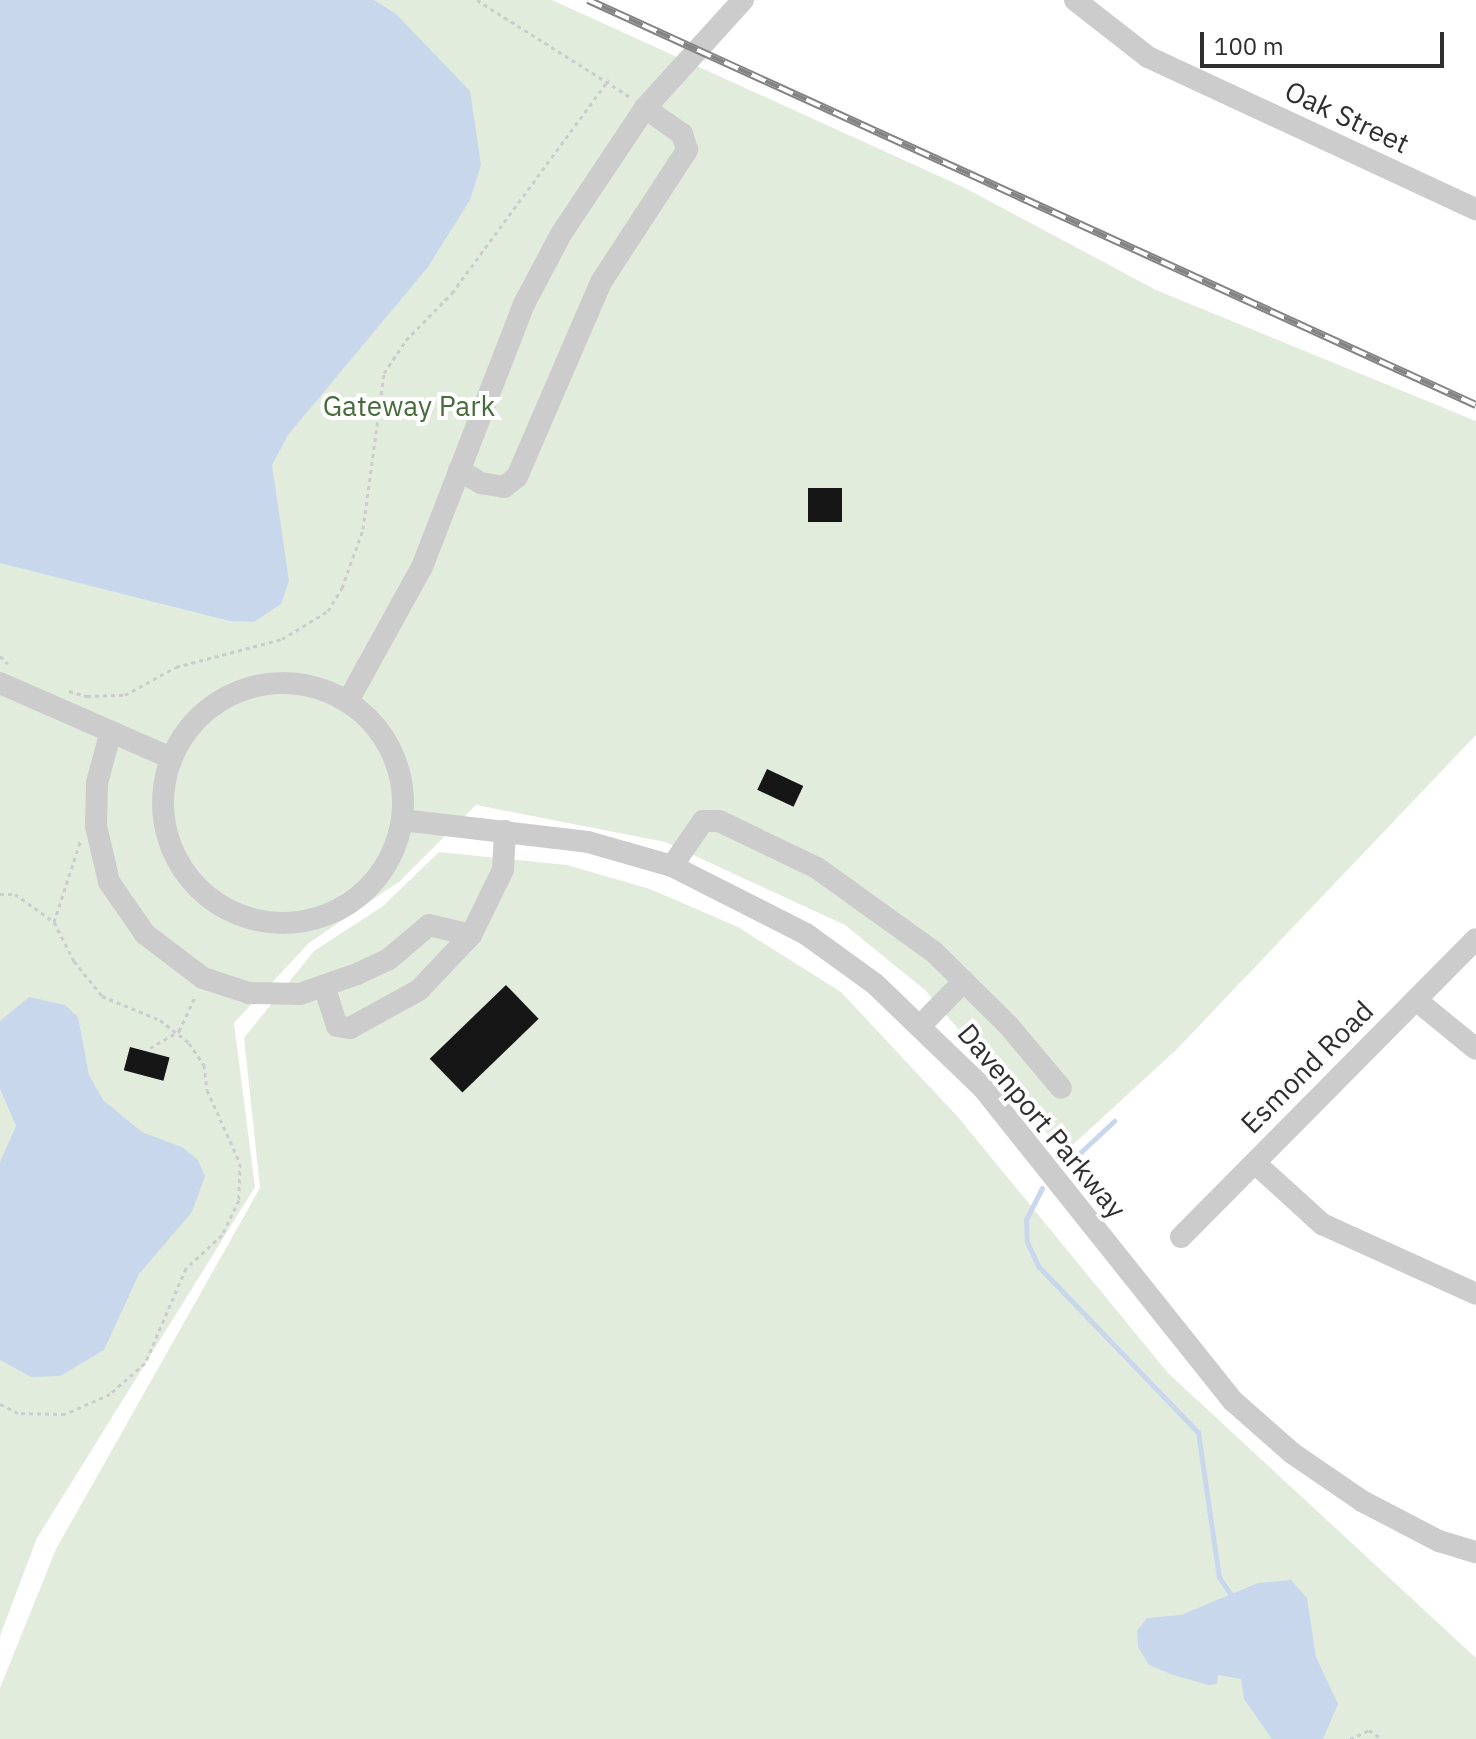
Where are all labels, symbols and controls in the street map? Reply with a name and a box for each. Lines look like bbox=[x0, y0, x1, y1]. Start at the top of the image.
scale bar bbox=[1204, 16, 1448, 66]
text: 100 m bbox=[1214, 30, 1284, 62]
street label: Oak Street bbox=[1280, 74, 1414, 160]
park label: Gateway Park bbox=[323, 389, 495, 423]
street label: Esmond Road bbox=[1234, 994, 1380, 1140]
street label: Davenport Parkway bbox=[951, 1017, 1133, 1225]

